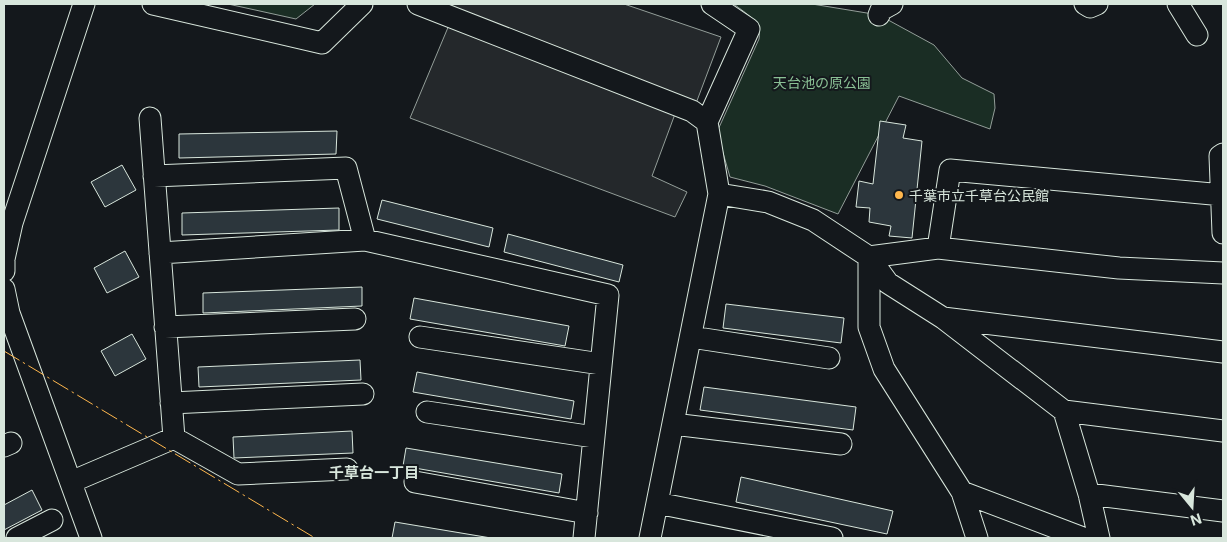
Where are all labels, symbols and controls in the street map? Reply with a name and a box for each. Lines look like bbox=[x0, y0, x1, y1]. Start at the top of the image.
park label: 天台池の原公園 bbox=[773, 74, 871, 91]
place label: 千葉市立千草台公民館 bbox=[909, 187, 1049, 204]
marker: 千葉市立千草台公民館 bbox=[893, 189, 905, 201]
district label: 千草台一丁目 bbox=[329, 463, 419, 482]
north arrow bbox=[1167, 482, 1217, 532]
text: N bbox=[1188, 510, 1204, 530]

